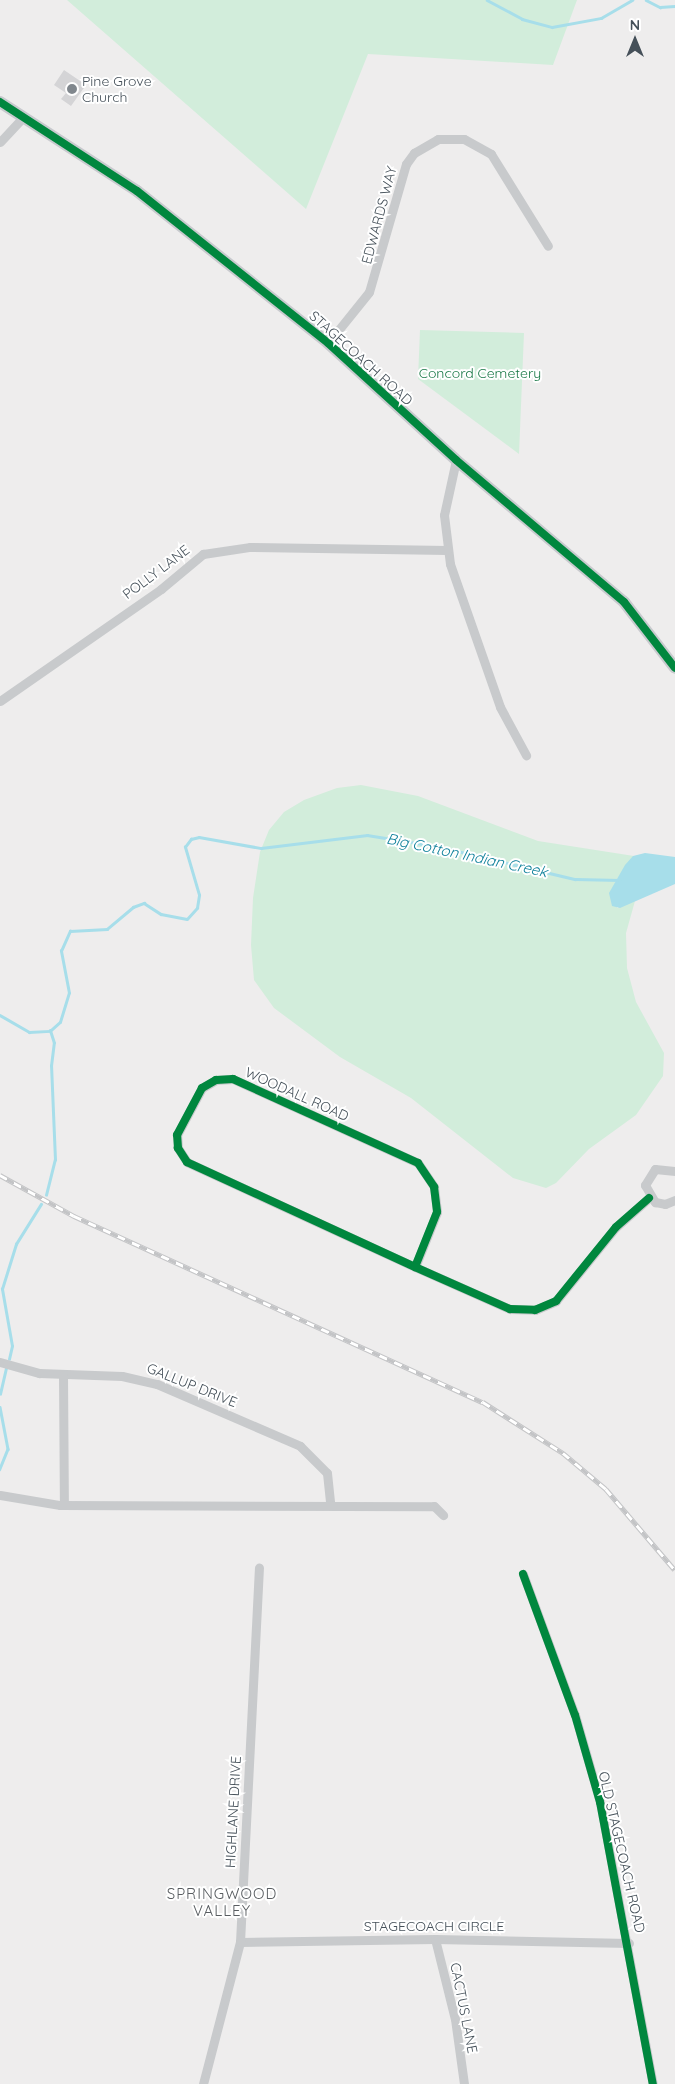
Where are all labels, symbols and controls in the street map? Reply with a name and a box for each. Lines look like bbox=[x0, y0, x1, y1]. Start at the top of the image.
north arrow bbox=[610, 15, 660, 65]
text: N bbox=[630, 16, 640, 34]
place label: Pine Grove Church bbox=[82, 73, 152, 105]
marker: Pine Grove Church bbox=[66, 83, 78, 95]
street label: EDWARDS WAY bbox=[358, 164, 400, 266]
street label: STAGECOACH ROAD bbox=[306, 307, 416, 409]
park label: Concord Cemetery bbox=[419, 365, 541, 381]
street label: POLLY LANE bbox=[119, 541, 193, 603]
water label: Big Cotton Indian Creek bbox=[385, 829, 549, 881]
street label: WOODALL ROAD bbox=[243, 1064, 351, 1124]
street label: GALLUP DRIVE bbox=[144, 1359, 240, 1411]
street label: HIGHLANE DRIVE bbox=[222, 1756, 244, 1868]
street label: OLD STAGECOACH ROAD bbox=[595, 1770, 649, 1934]
district label: SPRINGWOOD VALLEY bbox=[165, 1884, 279, 1919]
street label: STAGECOACH CIRCLE bbox=[364, 1918, 504, 1934]
street label: CACTUS LANE bbox=[447, 1961, 481, 2055]

